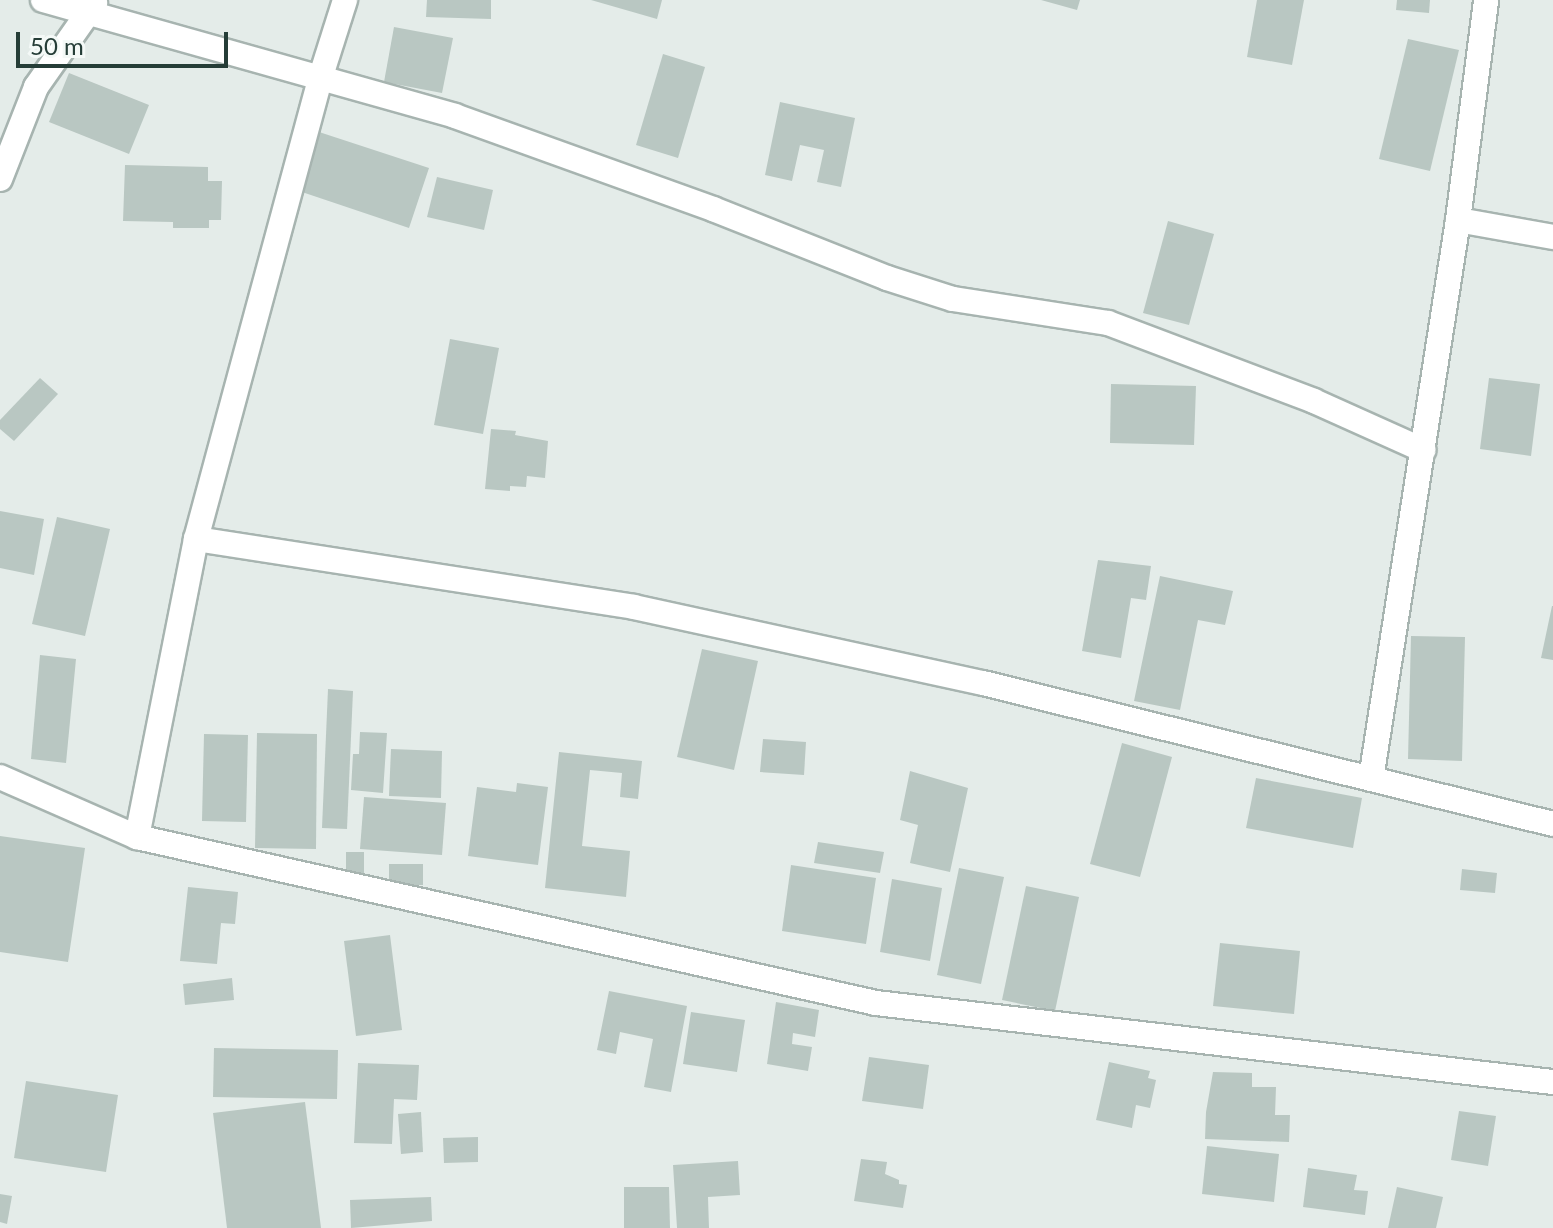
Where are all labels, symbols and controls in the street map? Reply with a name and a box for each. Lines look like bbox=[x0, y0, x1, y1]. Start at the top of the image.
scale bar bbox=[20, 16, 232, 66]
text: 50 m bbox=[30, 31, 84, 60]

